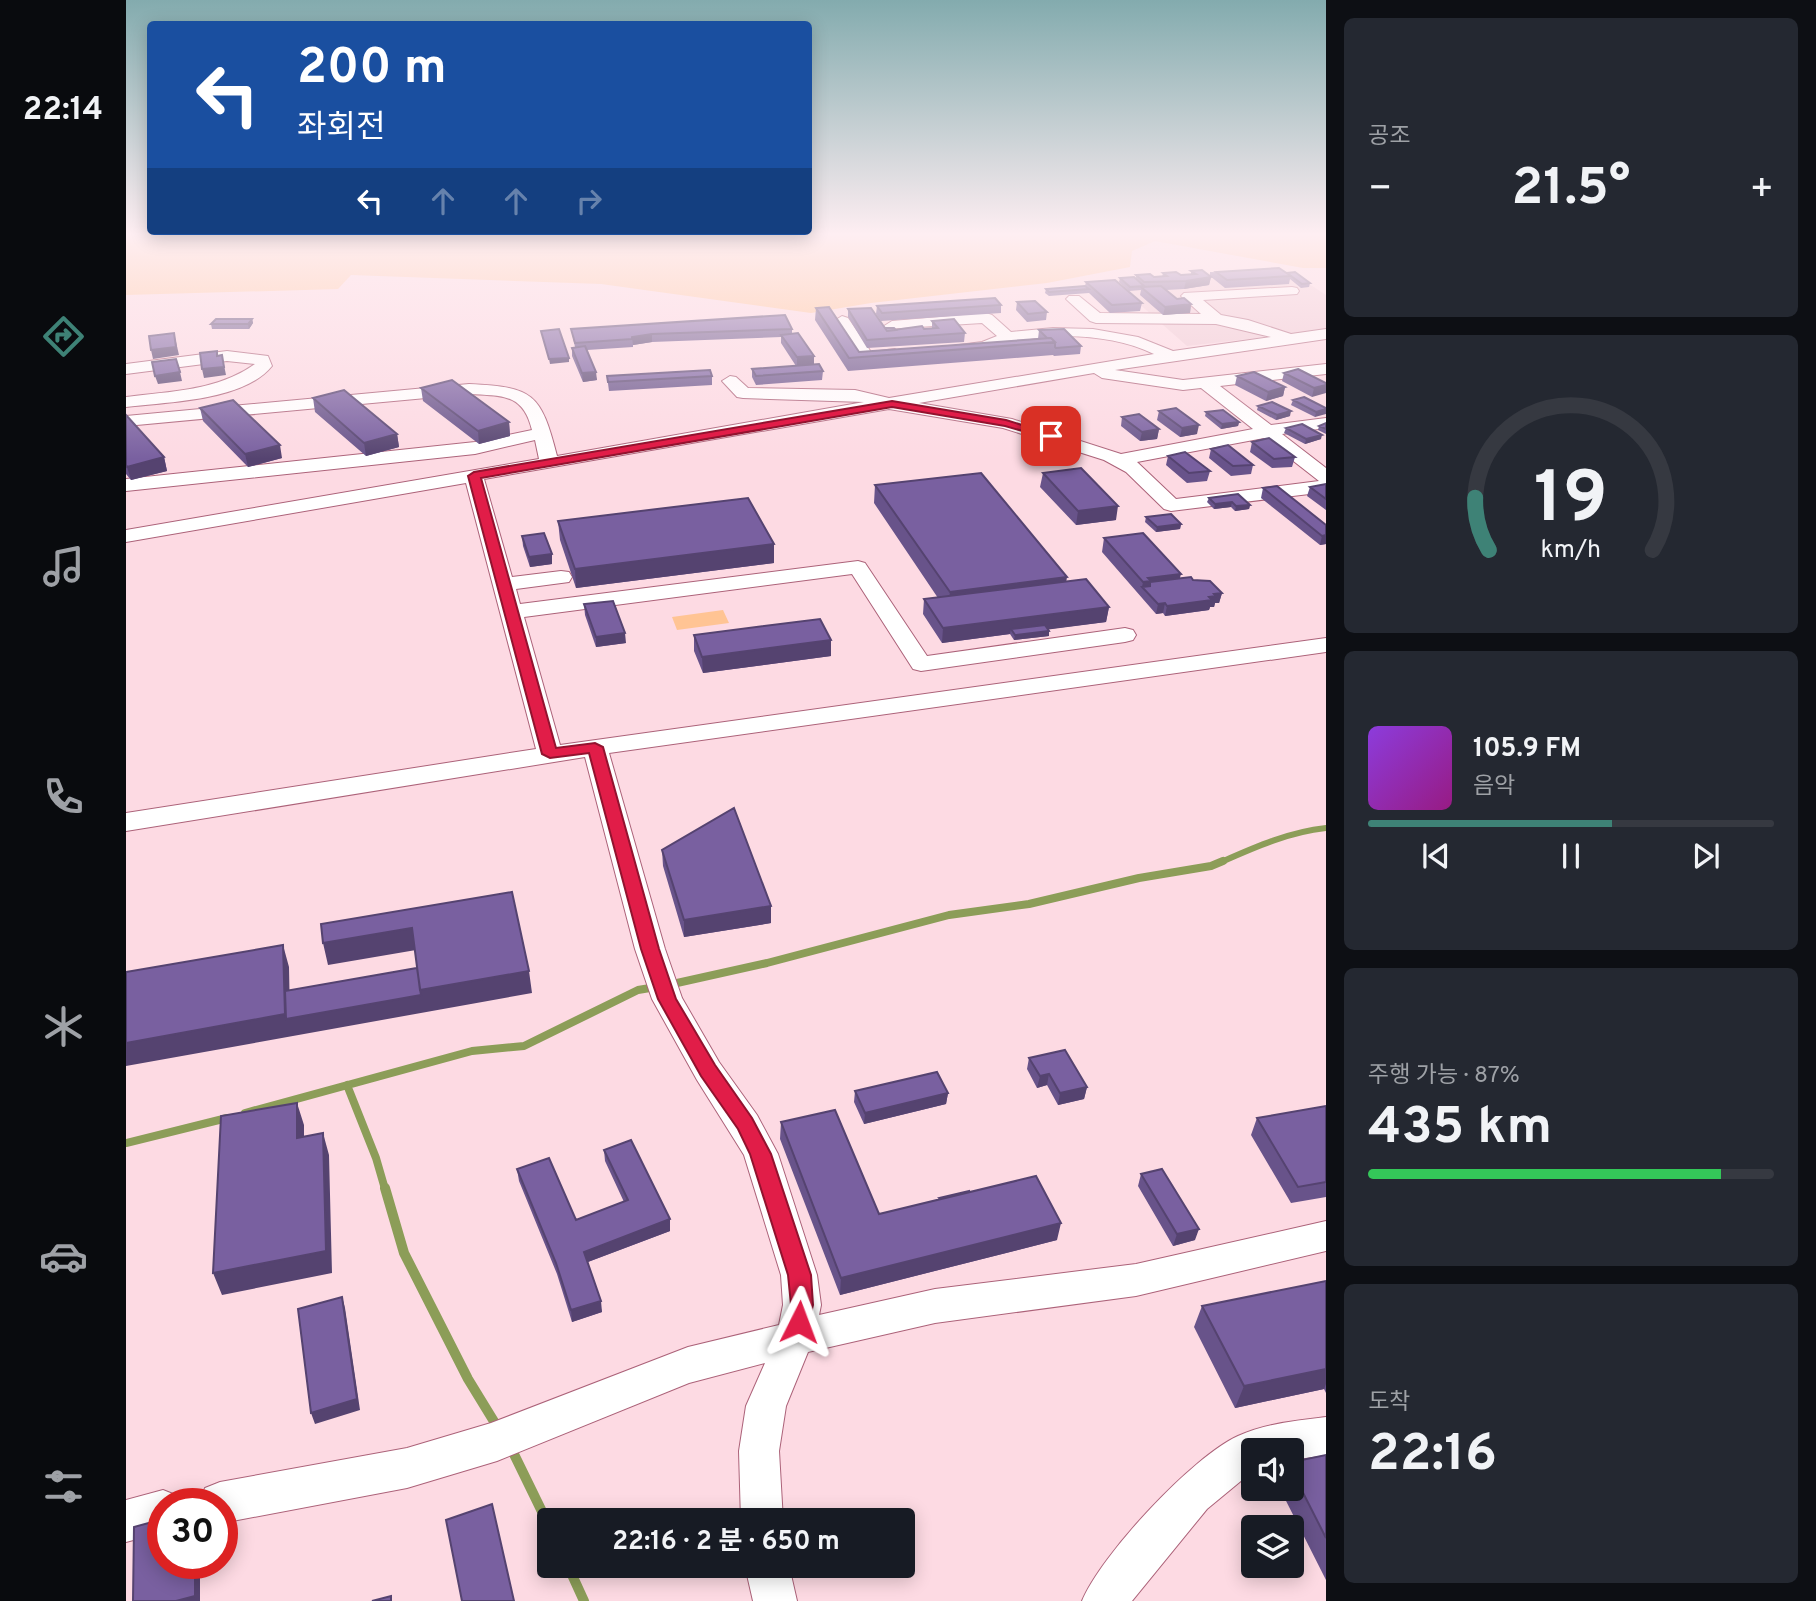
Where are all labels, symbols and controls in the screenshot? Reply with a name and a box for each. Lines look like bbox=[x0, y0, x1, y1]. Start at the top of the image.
text: 200 m bbox=[297, 39, 447, 101]
icon: left bbox=[182, 49, 273, 140]
text: 22:14 bbox=[23, 91, 103, 131]
text: 좌회전 bbox=[297, 109, 385, 149]
text: 공조 bbox=[1368, 123, 1410, 152]
text: 21.5° bbox=[1512, 157, 1630, 223]
text: − bbox=[1368, 166, 1393, 215]
text: + bbox=[1749, 166, 1774, 215]
icon: left bbox=[351, 182, 389, 220]
icon: ahead bbox=[424, 182, 462, 220]
icon: ahead bbox=[497, 182, 535, 220]
icon: right bbox=[570, 182, 608, 220]
icon: directions bbox=[39, 312, 88, 361]
pin bbox=[1021, 406, 1081, 466]
icon: arrive bbox=[1032, 417, 1070, 455]
text: 19 bbox=[1534, 456, 1608, 548]
text: km/h bbox=[1541, 535, 1601, 567]
icon: music bbox=[39, 542, 88, 591]
text: 105.9 FM bbox=[1473, 733, 1581, 766]
icon: phone bbox=[39, 772, 88, 821]
text: 음악 bbox=[1473, 773, 1515, 802]
icon: previous bbox=[1417, 837, 1455, 875]
icon: pause bbox=[1552, 837, 1590, 875]
icon: next bbox=[1687, 837, 1725, 875]
icon: climate bbox=[39, 1002, 88, 1051]
text: 주행 가능 · 87% bbox=[1368, 1062, 1520, 1091]
text: 435 km bbox=[1368, 1096, 1552, 1162]
icon: car bbox=[39, 1232, 88, 1281]
position arrow bbox=[762, 1285, 836, 1359]
text: 도착 bbox=[1368, 1389, 1410, 1418]
text: 22:16 bbox=[1368, 1423, 1497, 1489]
map controls bbox=[1241, 1438, 1304, 1578]
button: sound bbox=[1241, 1438, 1304, 1501]
icon: filters bbox=[39, 1462, 88, 1511]
speed limit sign: 30 bbox=[147, 1488, 238, 1579]
button: layers bbox=[1241, 1515, 1304, 1578]
text: 22:16 · 2 분 · 650 m bbox=[612, 1526, 840, 1559]

